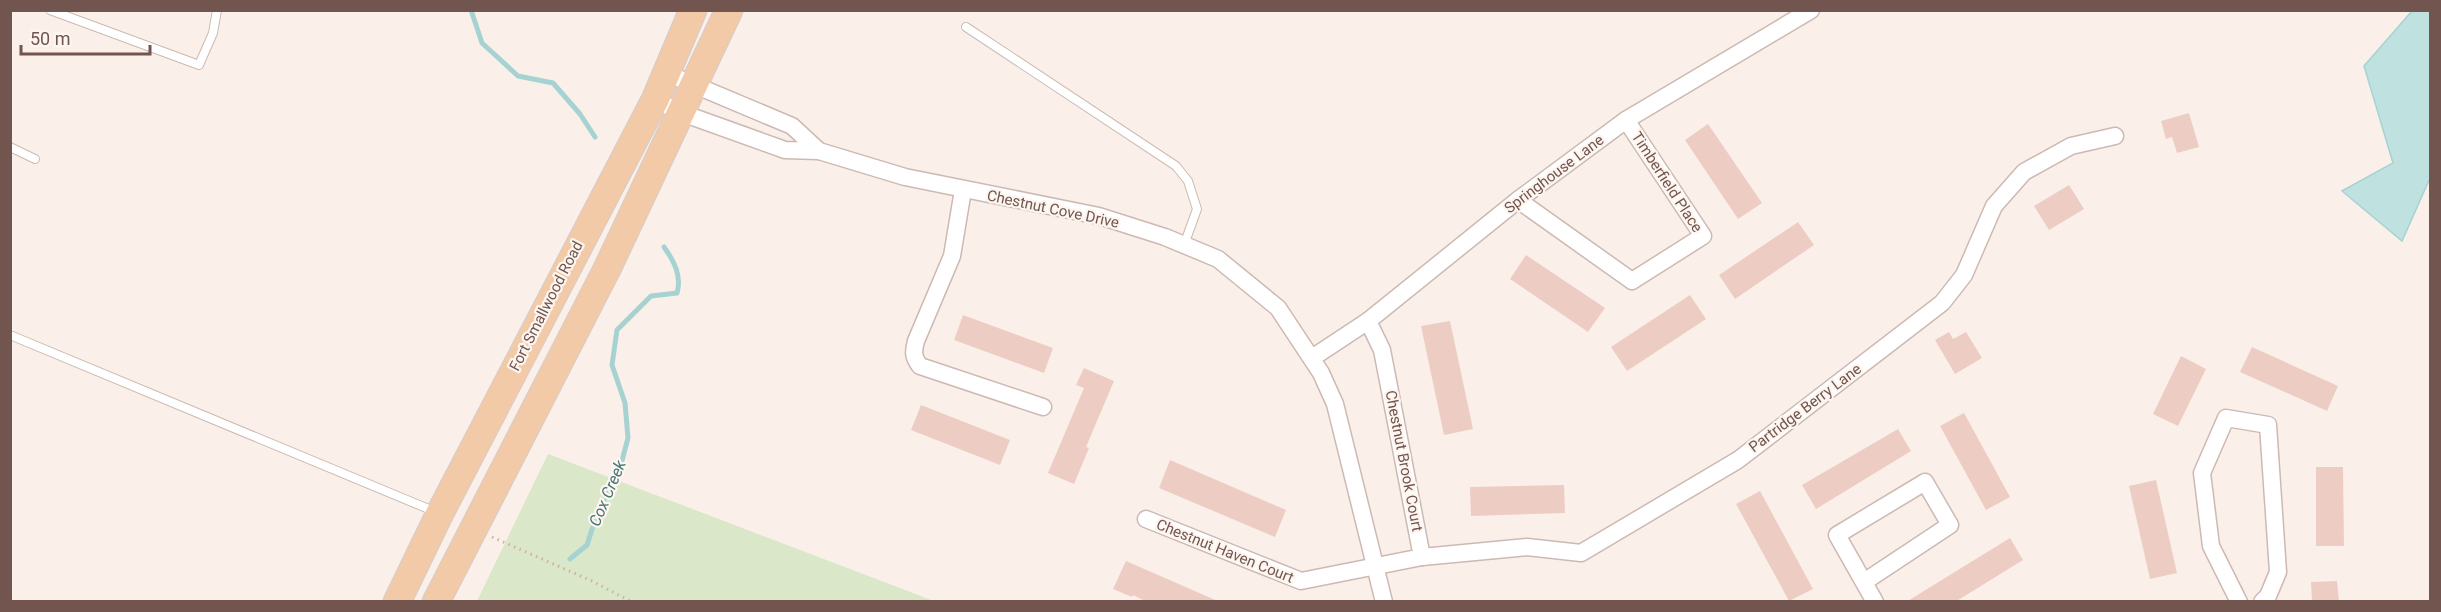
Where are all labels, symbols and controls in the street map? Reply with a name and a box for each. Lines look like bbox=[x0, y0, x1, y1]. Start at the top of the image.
scale bar bbox=[21, 18, 150, 56]
text: 50 m bbox=[30, 28, 70, 49]
street label: Timberfield Place bbox=[1628, 128, 1706, 236]
street label: Springhouse Lane bbox=[1501, 131, 1607, 217]
street label: Chestnut Cove Drive bbox=[985, 186, 1121, 232]
street label: Fort Smallwood Road bbox=[505, 238, 587, 374]
street label: Partridge Berry Lane bbox=[1745, 360, 1865, 456]
street label: Chestnut Brook Court bbox=[1381, 389, 1427, 533]
water label: Cox Creek bbox=[585, 456, 630, 529]
street label: Chestnut Haven Court bbox=[1154, 515, 1296, 587]

